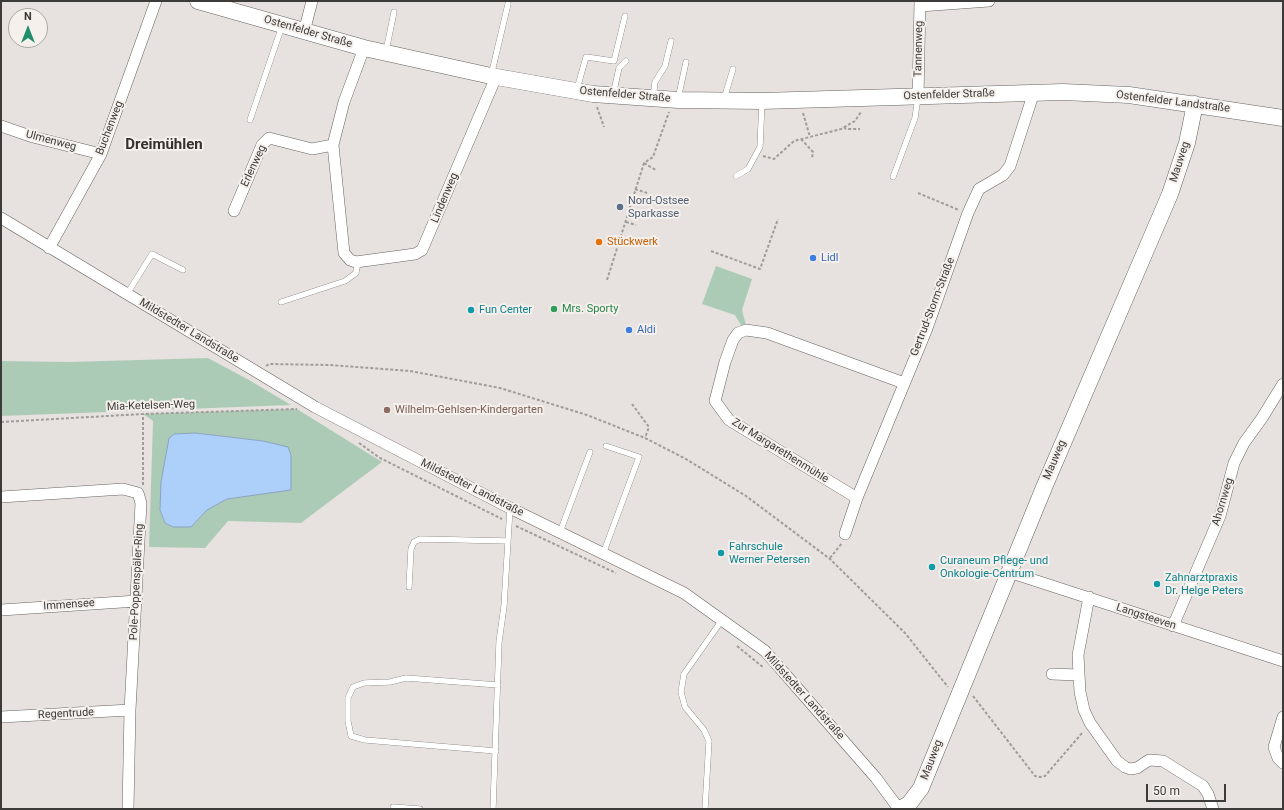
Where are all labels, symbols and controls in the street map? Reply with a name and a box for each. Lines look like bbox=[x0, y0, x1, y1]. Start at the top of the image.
north arrow bbox=[8, 8, 48, 48]
text: N bbox=[24, 10, 32, 23]
street label: Ostenfelder Straße bbox=[262, 13, 354, 51]
street label: Tannenweg bbox=[912, 21, 926, 77]
street label: Ostenfelder Straße bbox=[579, 84, 671, 106]
street label: Ostenfelder Straße bbox=[903, 87, 995, 103]
street label: Ostenfelder Landstraße bbox=[1115, 88, 1231, 116]
street label: Buchenweg bbox=[94, 99, 126, 157]
street label: Ulmenweg bbox=[24, 128, 78, 154]
district label: Dreimühlen bbox=[125, 136, 203, 154]
street label: Mauweg bbox=[1167, 140, 1193, 184]
street label: Erlenweg bbox=[239, 143, 269, 189]
street label: Lindenweg bbox=[429, 171, 461, 225]
place label: Nord-Ostsee Sparkasse bbox=[628, 194, 689, 220]
marker: Nord-Ostsee Sparkasse bbox=[615, 202, 625, 212]
place label: Stückwerk bbox=[607, 235, 658, 249]
marker: Stückwerk bbox=[594, 237, 604, 247]
place label: Lidl bbox=[821, 251, 838, 265]
marker: Lidl bbox=[808, 253, 818, 263]
street label: Gertrud-Storm-Straße bbox=[908, 256, 958, 358]
street label: Mildstedter Landstraße bbox=[137, 296, 241, 366]
place label: Mrs. Sporty bbox=[562, 302, 618, 316]
place label: Fun Center bbox=[479, 303, 532, 317]
marker: Mrs. Sporty bbox=[549, 304, 559, 314]
marker: Fun Center bbox=[466, 305, 476, 315]
place label: Aldi bbox=[637, 323, 656, 337]
marker: Aldi bbox=[624, 325, 634, 335]
street label: Mia-Ketelsen-Weg bbox=[107, 398, 195, 414]
place label: Wilhelm-Gehlsen-Kindergarten bbox=[395, 403, 543, 417]
marker: Wilhelm-Gehlsen-Kindergarten bbox=[382, 405, 392, 415]
street label: Zur Margarethenmühle bbox=[729, 416, 831, 486]
street label: Mauweg bbox=[1041, 438, 1069, 482]
street label: Mildstedter Landstraße bbox=[418, 456, 526, 520]
street label: Ahornweg bbox=[1209, 476, 1237, 528]
street label: Pole-Poppenspäler-Ring bbox=[127, 523, 147, 641]
place label: Fahrschule Werner Petersen bbox=[729, 540, 810, 566]
marker: Fahrschule Werner Petersen bbox=[716, 548, 726, 558]
place label: Curaneum Pflege- und Onkologie-Centrum bbox=[940, 554, 1048, 580]
marker: Curaneum Pflege- und Onkologie-Centrum bbox=[927, 562, 937, 572]
place label: Zahnarztpraxis Dr. Helge Peters bbox=[1165, 571, 1244, 597]
marker: Zahnarztpraxis Dr. Helge Peters bbox=[1152, 579, 1162, 589]
street label: Immensee bbox=[43, 597, 95, 613]
street label: Langsteeven bbox=[1114, 601, 1178, 633]
street label: Mildstedter Landstraße bbox=[761, 649, 847, 743]
street label: Regentrude bbox=[38, 706, 94, 722]
street label: Mauweg bbox=[918, 738, 946, 782]
scale bar bbox=[1148, 776, 1228, 802]
text: 50 m bbox=[1153, 784, 1180, 798]

